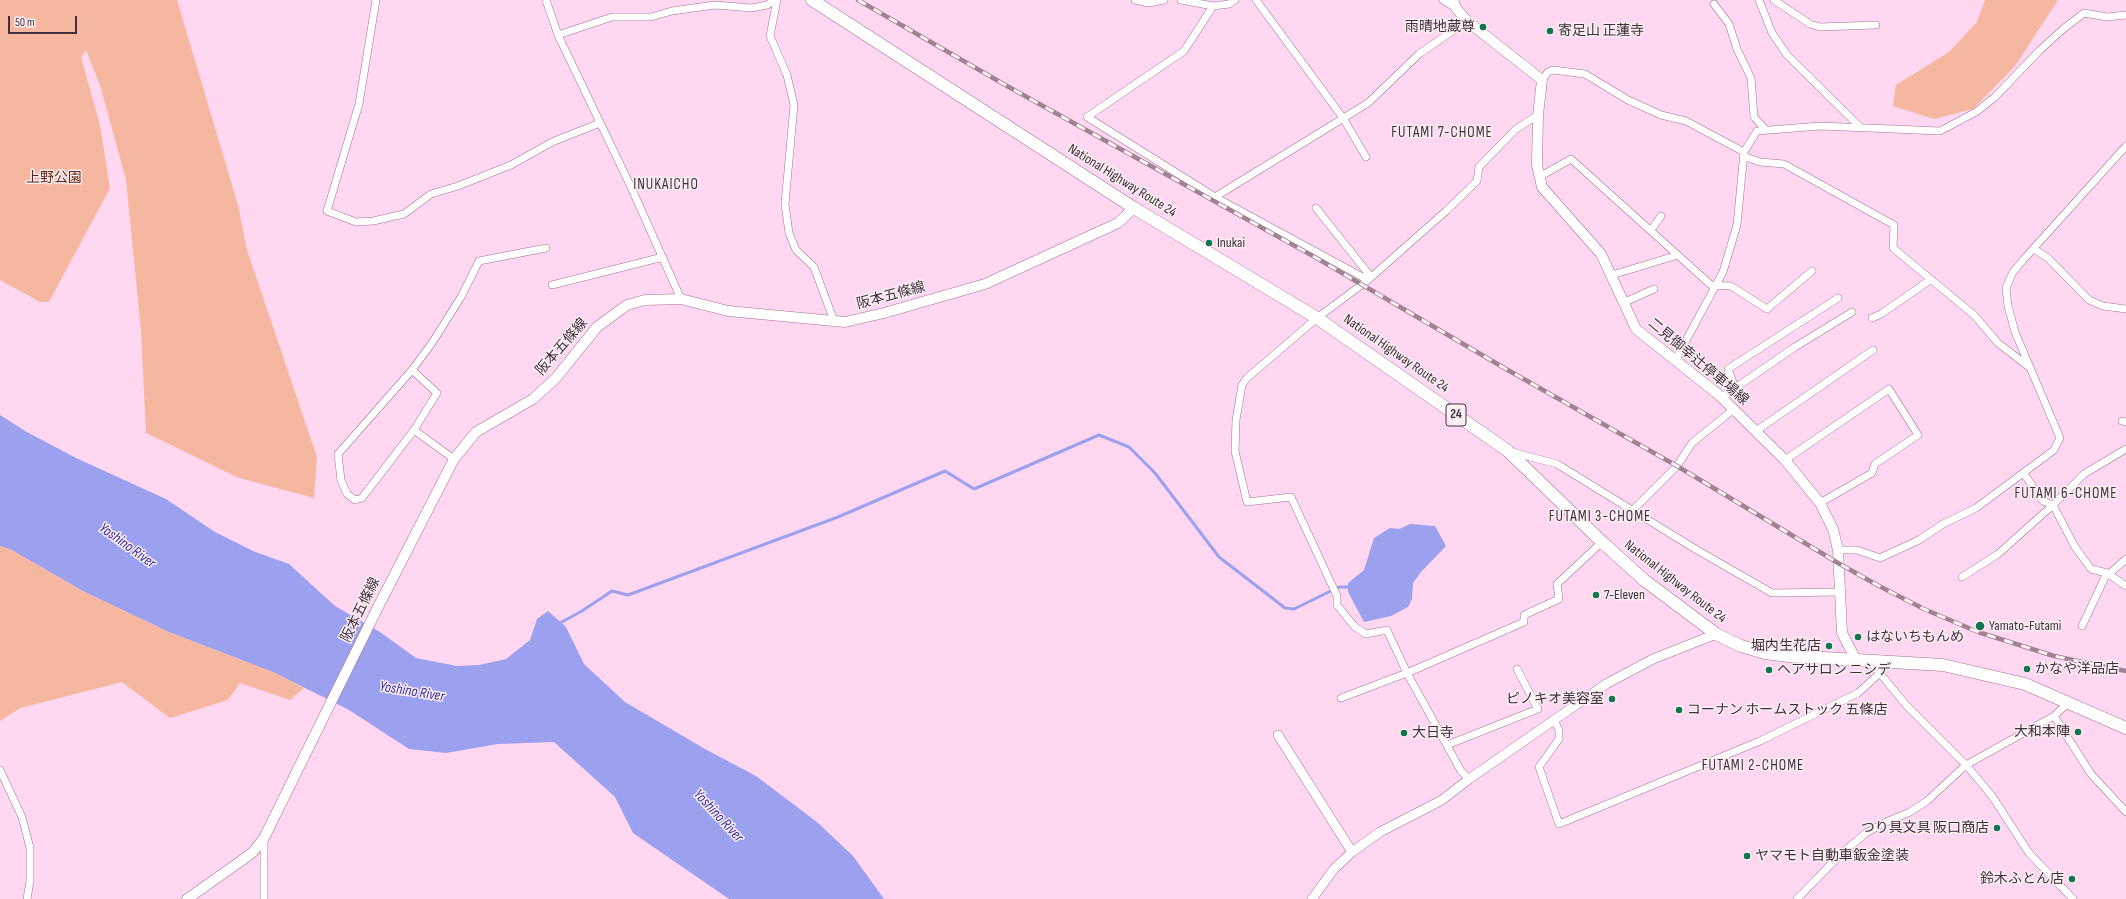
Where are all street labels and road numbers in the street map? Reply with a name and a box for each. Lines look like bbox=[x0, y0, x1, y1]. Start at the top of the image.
street label: National Highway Route 24 bbox=[1065, 141, 1179, 221]
street label: 阪本五條線 bbox=[855, 279, 927, 313]
street label: National Highway Route 24 bbox=[1340, 311, 1452, 397]
street label: 阪本五條線 bbox=[533, 315, 591, 379]
street label: 二見御幸辻停車場線 bbox=[1644, 315, 1752, 409]
road number: 24 bbox=[1446, 404, 1466, 426]
street label: National Highway Route 24 bbox=[1621, 537, 1729, 627]
street label: 阪本五條線 bbox=[338, 575, 384, 645]

